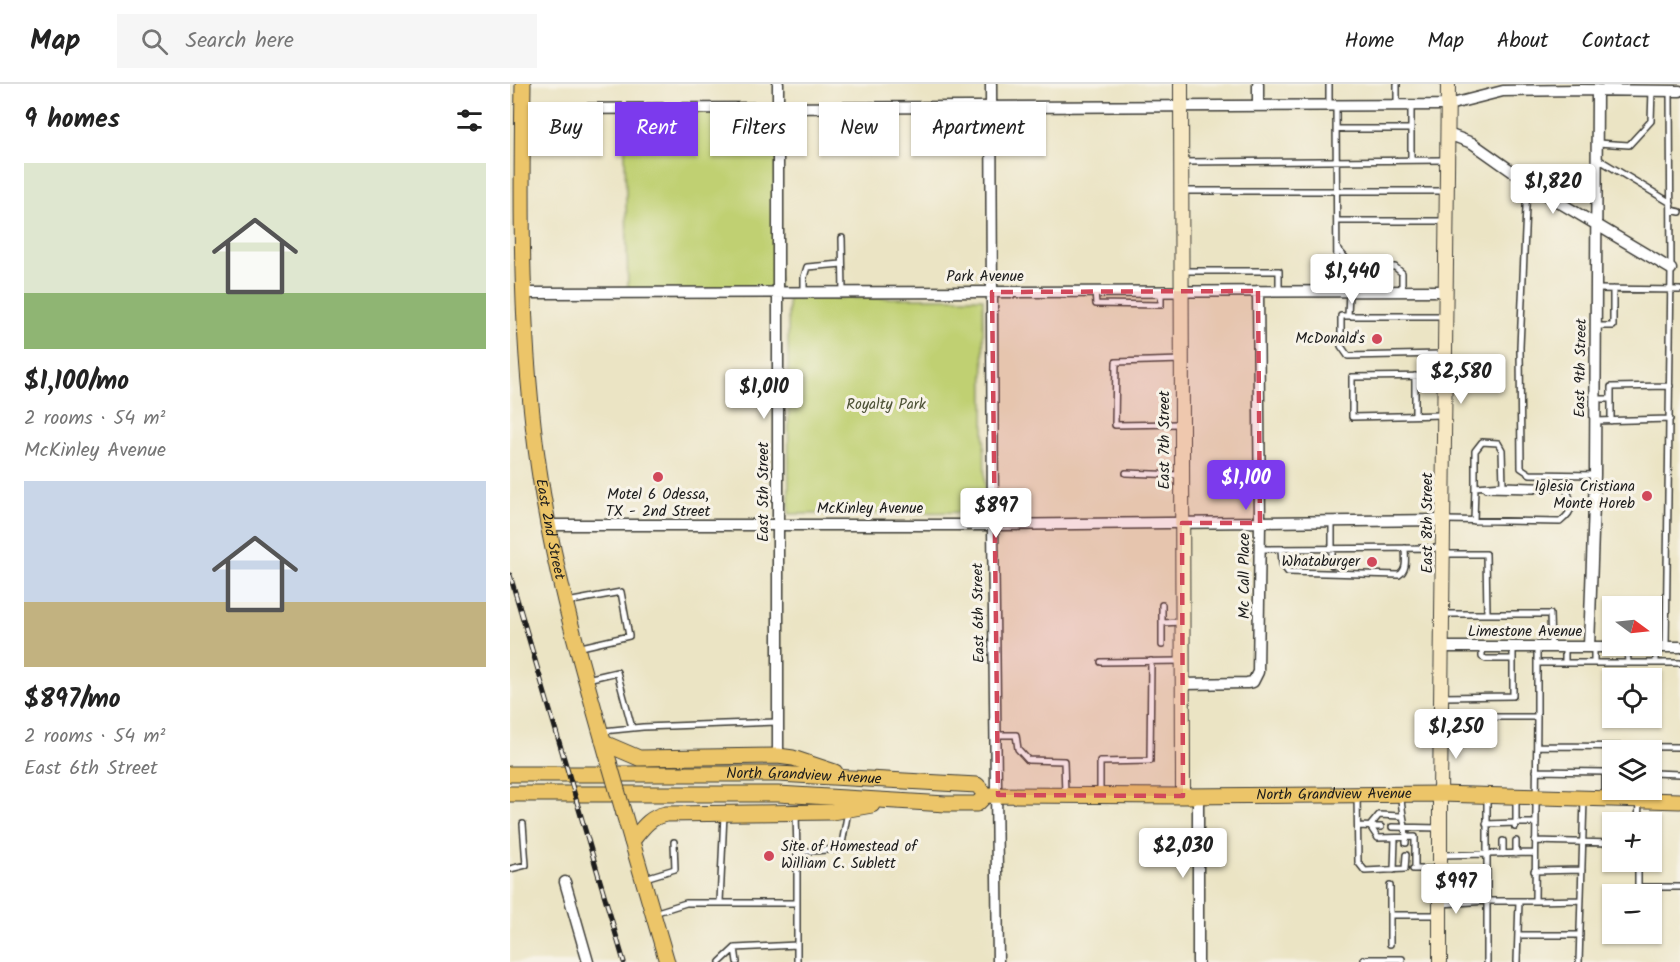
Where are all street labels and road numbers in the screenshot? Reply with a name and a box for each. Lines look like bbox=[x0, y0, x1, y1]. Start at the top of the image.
street label: Park Avenue bbox=[946, 265, 1024, 289]
street label: East 9th Street bbox=[1568, 318, 1594, 418]
street label: East 7th Street bbox=[1153, 390, 1177, 489]
street label: East 5th Street bbox=[752, 442, 776, 542]
street label: East 8th Street bbox=[1416, 472, 1440, 573]
street label: East 2nd Street bbox=[528, 477, 572, 582]
street label: McKinley Avenue bbox=[817, 497, 924, 521]
street label: Mc Call Place bbox=[1233, 533, 1257, 619]
street label: East 6th Street bbox=[966, 562, 992, 663]
street label: Limestone Avenue bbox=[1468, 620, 1582, 644]
street label: North Grandview Avenue bbox=[726, 762, 882, 792]
street label: North Grandview Avenue bbox=[1256, 782, 1412, 807]

